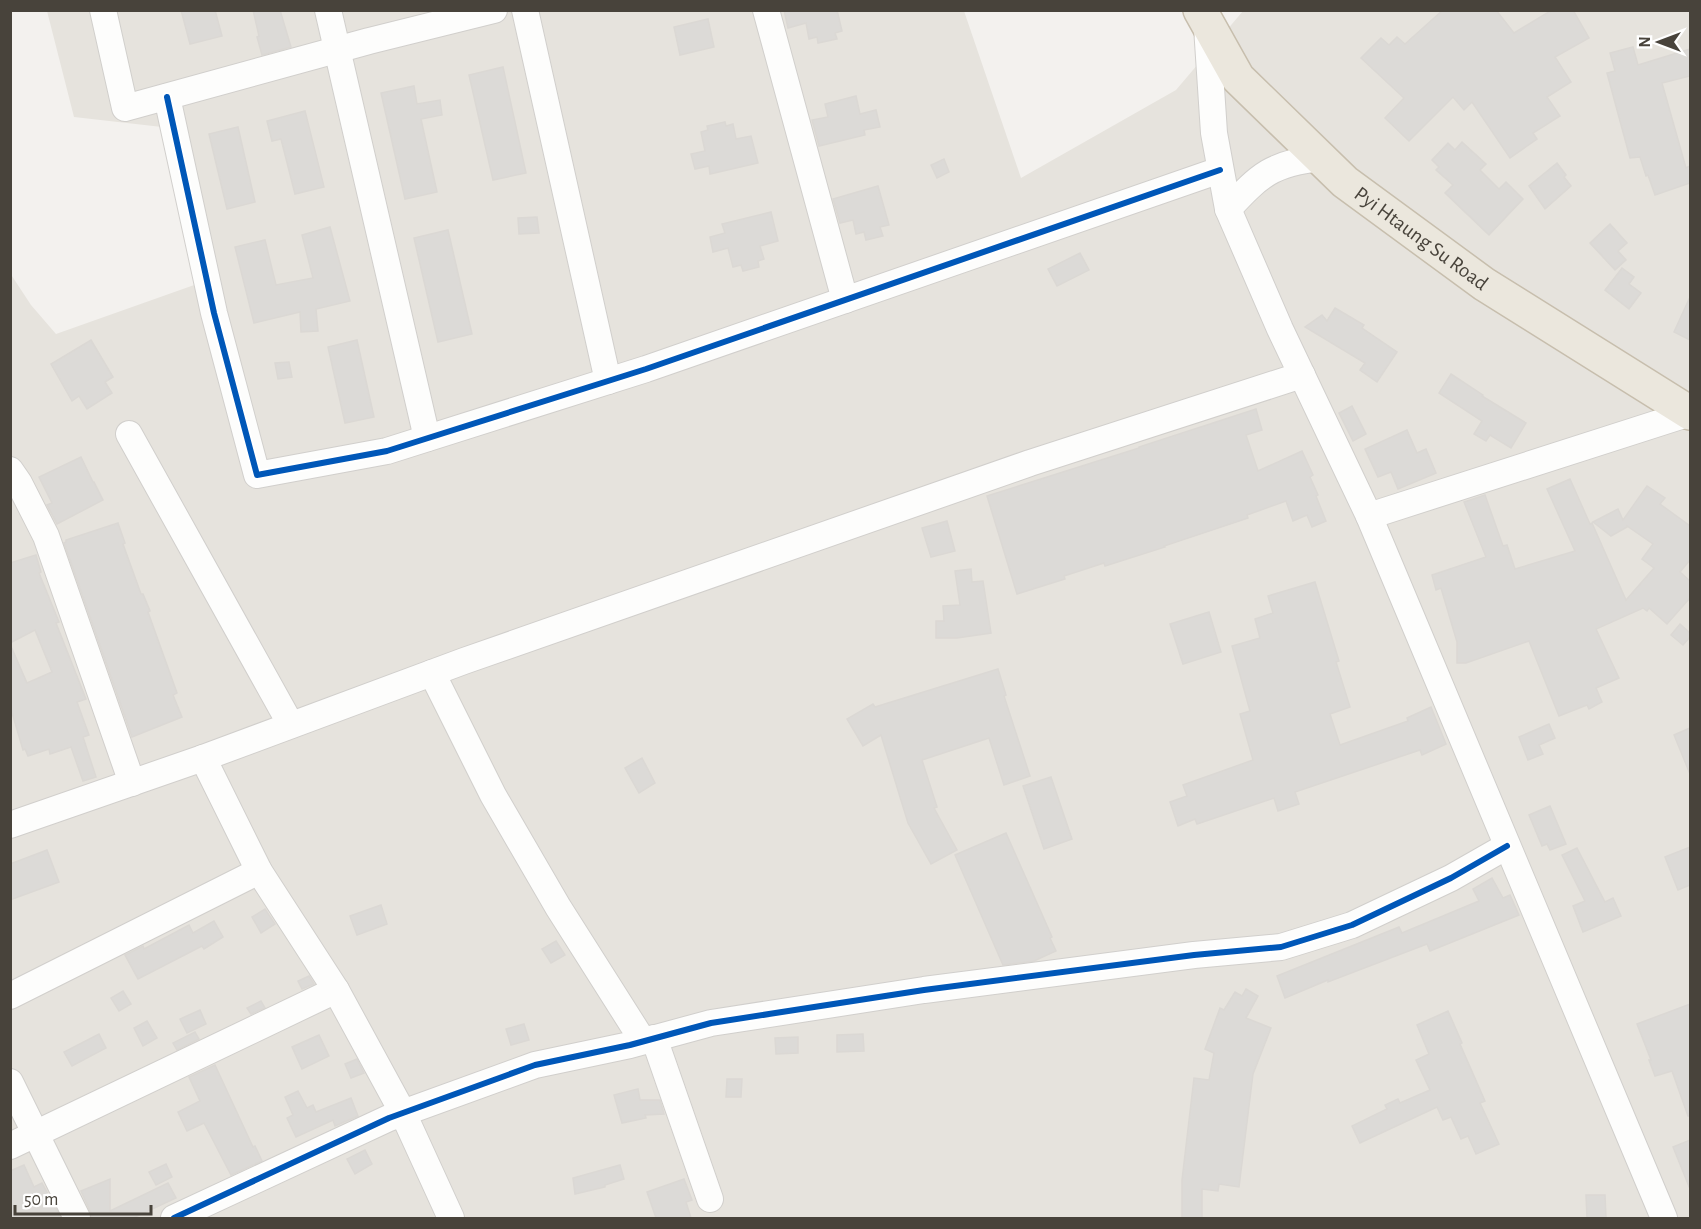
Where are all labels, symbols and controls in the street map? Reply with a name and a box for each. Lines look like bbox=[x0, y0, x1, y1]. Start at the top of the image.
north arrow bbox=[1629, 12, 1689, 72]
text: N bbox=[1637, 36, 1653, 48]
street label: Pyi Htaung Su Road bbox=[1351, 182, 1492, 294]
scale bar bbox=[15, 1178, 152, 1216]
text: 50 m bbox=[24, 1191, 58, 1209]

